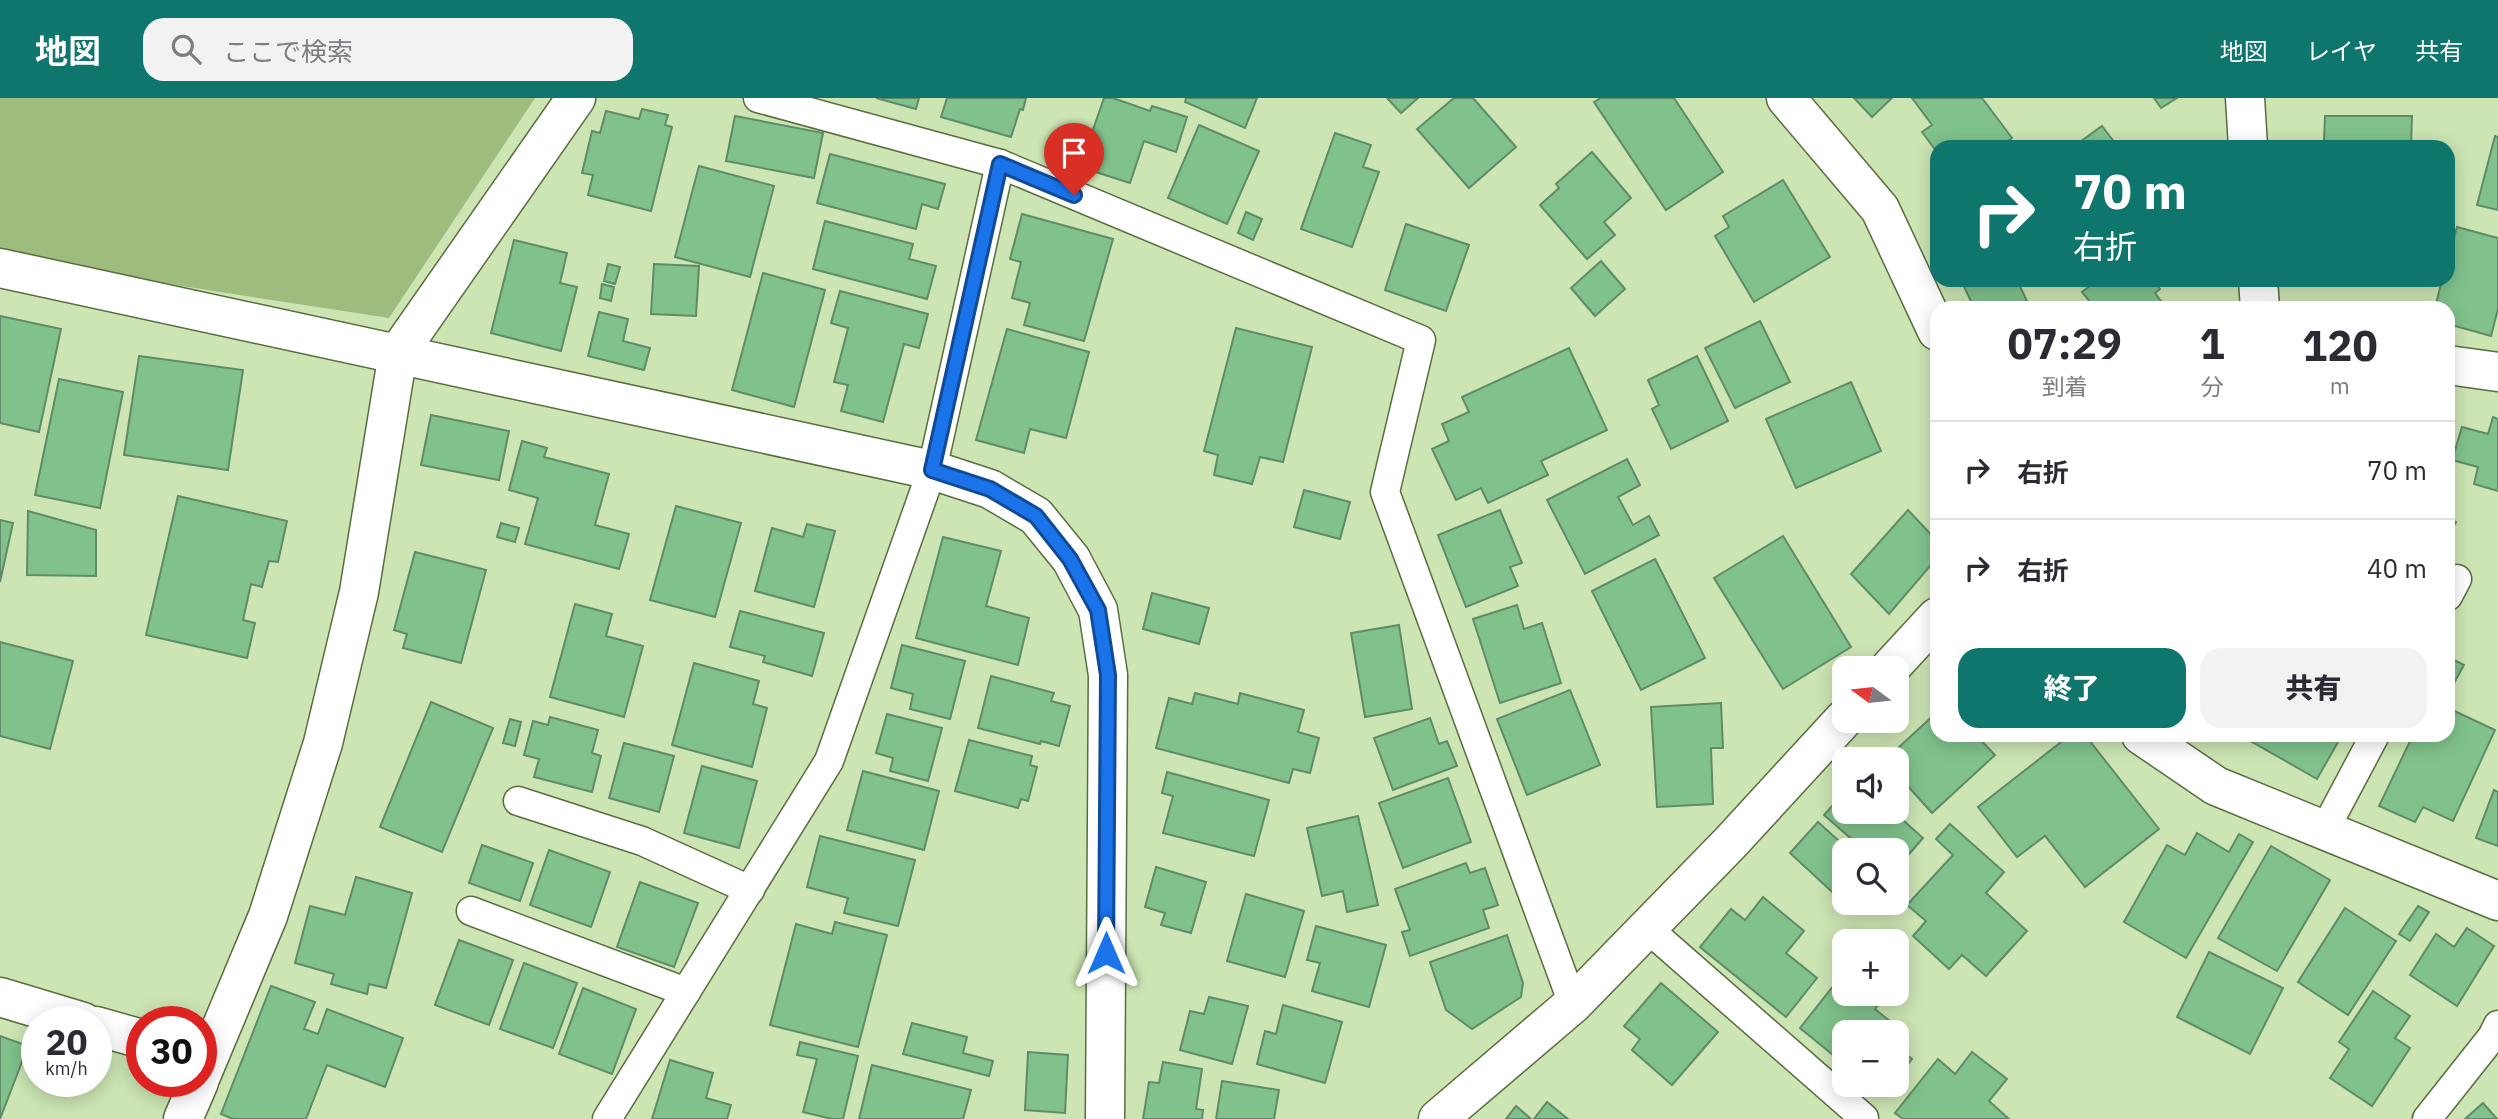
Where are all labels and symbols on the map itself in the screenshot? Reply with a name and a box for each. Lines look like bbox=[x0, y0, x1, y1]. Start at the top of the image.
pin bbox=[1044, 123, 1104, 195]
north arrow bbox=[1832, 656, 1909, 733]
position arrow bbox=[1069, 916, 1143, 990]
speed limit sign: 30 bbox=[126, 1006, 217, 1097]

